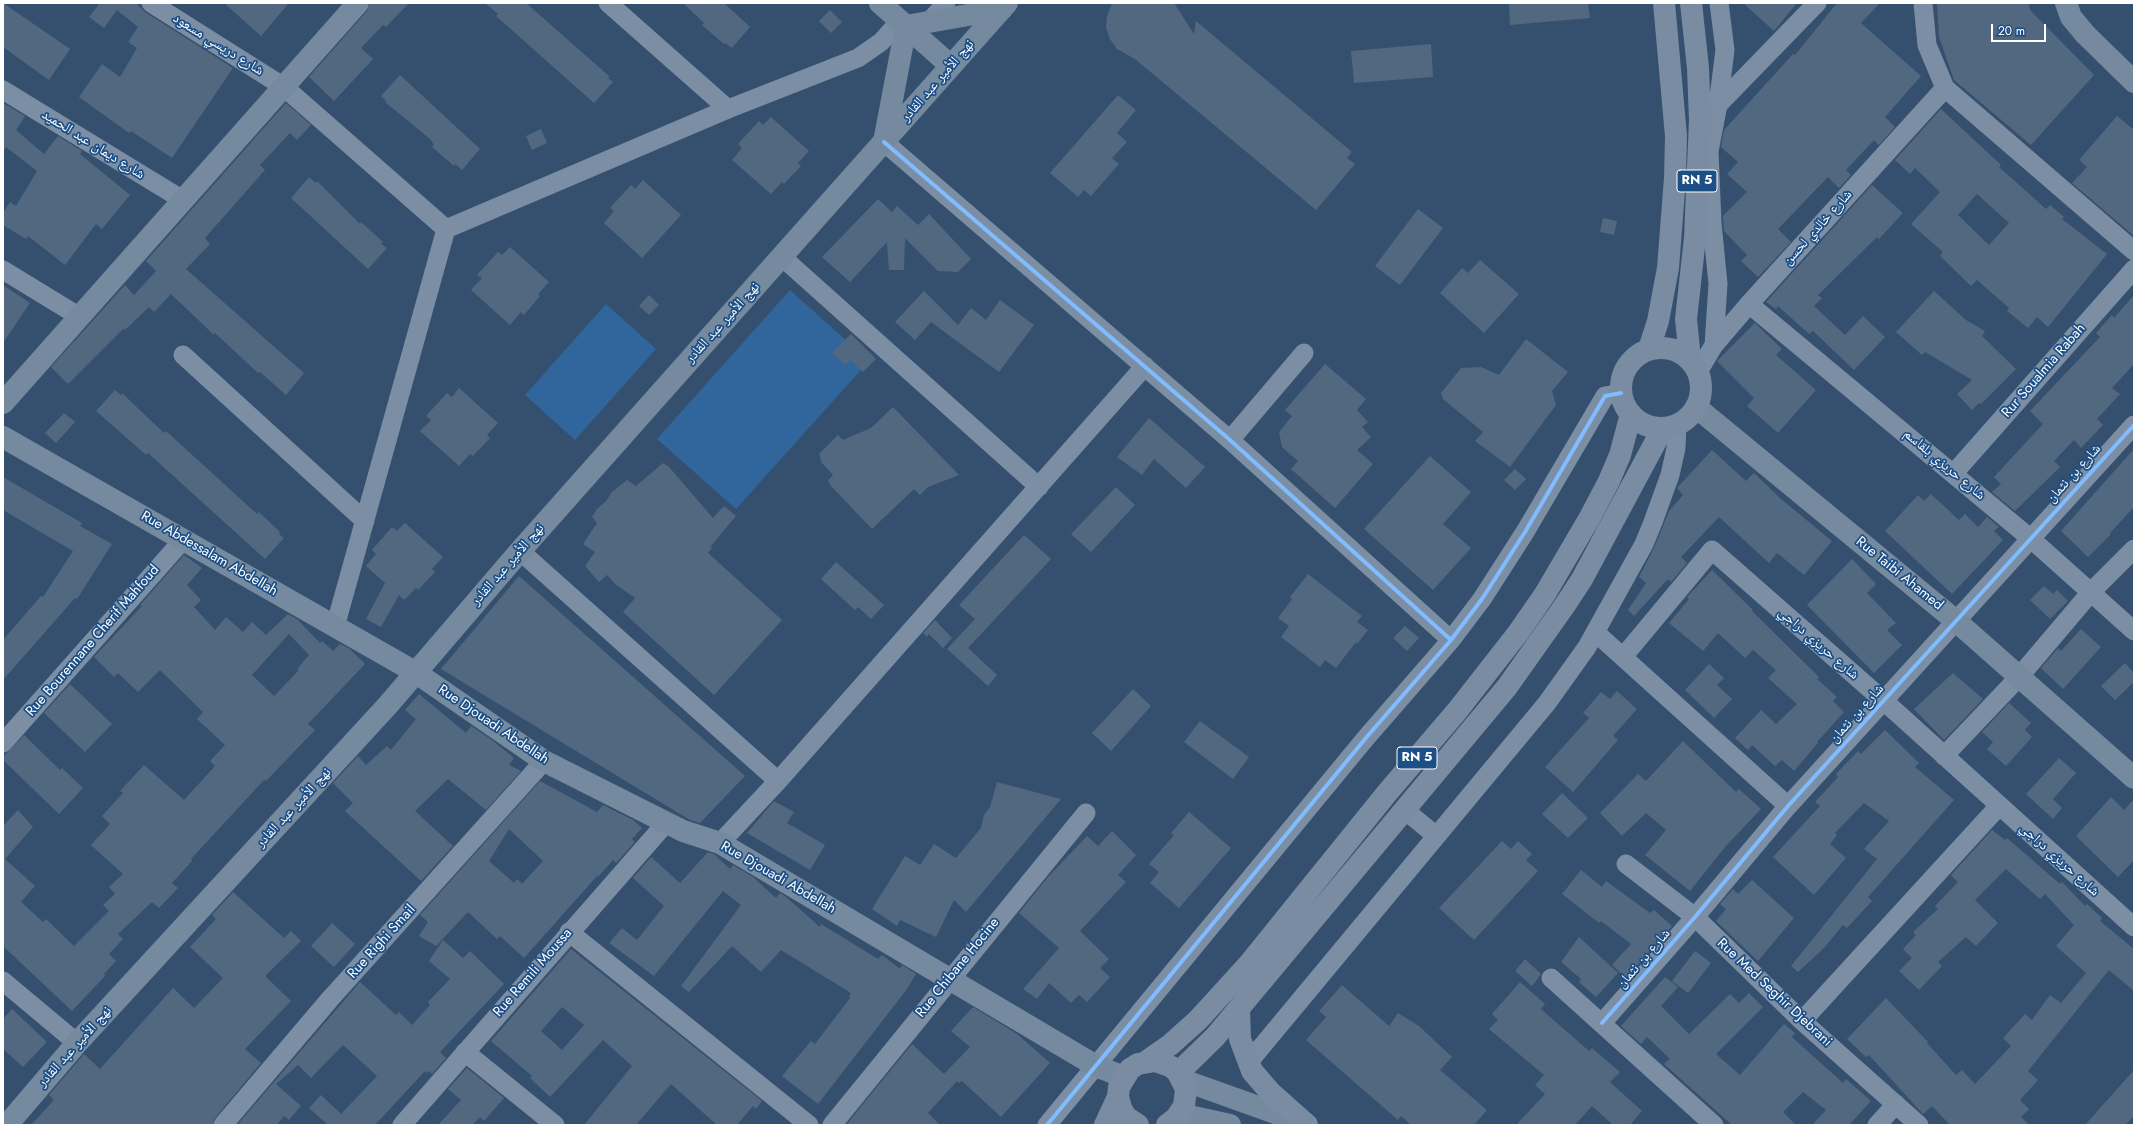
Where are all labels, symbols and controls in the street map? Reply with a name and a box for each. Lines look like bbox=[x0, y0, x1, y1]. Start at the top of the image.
street label: شارع دريسي مسعود bbox=[170, 10, 266, 80]
scale bar bbox=[1993, 16, 2048, 42]
text: 20 m bbox=[1998, 22, 2025, 40]
street label: نهج الأمير عبد القادر bbox=[898, 37, 978, 125]
street label: شارع ديمان عبد الحميد bbox=[38, 107, 148, 183]
road number: RN 5 bbox=[1677, 170, 1717, 192]
street label: شارع خالدي لحسن bbox=[1780, 187, 1856, 269]
street label: نهج الأمير عبد القادر bbox=[682, 279, 764, 367]
street label: Rur Soualmia Rabah bbox=[1999, 321, 2089, 421]
street label: شارع حريزي بلقاسم bbox=[1900, 426, 1988, 504]
street label: شارع بن نثمان bbox=[2043, 441, 2105, 507]
street label: Rue Abdessalam Abdellah bbox=[138, 508, 280, 600]
street label: نهج الأمير عبد القادر bbox=[468, 521, 548, 609]
street label: Rue Taibi Ahamed bbox=[1852, 534, 1946, 614]
street label: Rue Bourennane Cherif Mahfoud bbox=[23, 562, 163, 720]
street label: شارع حريزي دراجي bbox=[1774, 604, 1862, 684]
street label: شارع بن نثمان bbox=[1826, 681, 1888, 747]
street label: Rue Djouadi Abdellah bbox=[434, 682, 552, 768]
road number: RN 5 bbox=[1397, 747, 1437, 769]
street label: نهج الأمير عبد القادر bbox=[253, 765, 335, 851]
street label: شارع حريزي دراجي bbox=[2016, 820, 2102, 900]
street label: Rue Djouadi Abdellah bbox=[717, 838, 839, 918]
street label: Rue Righi Smail bbox=[344, 902, 420, 982]
street label: Rue Chibane Hocine bbox=[913, 915, 1003, 1021]
street label: Rue Remili Moussa bbox=[490, 925, 576, 1021]
street label: شارع بن نثمان bbox=[1614, 926, 1674, 992]
street label: Rue Med Seghir Djebrani bbox=[1713, 935, 1835, 1051]
street label: نهج الأمير عبد القادر bbox=[34, 1003, 116, 1091]

